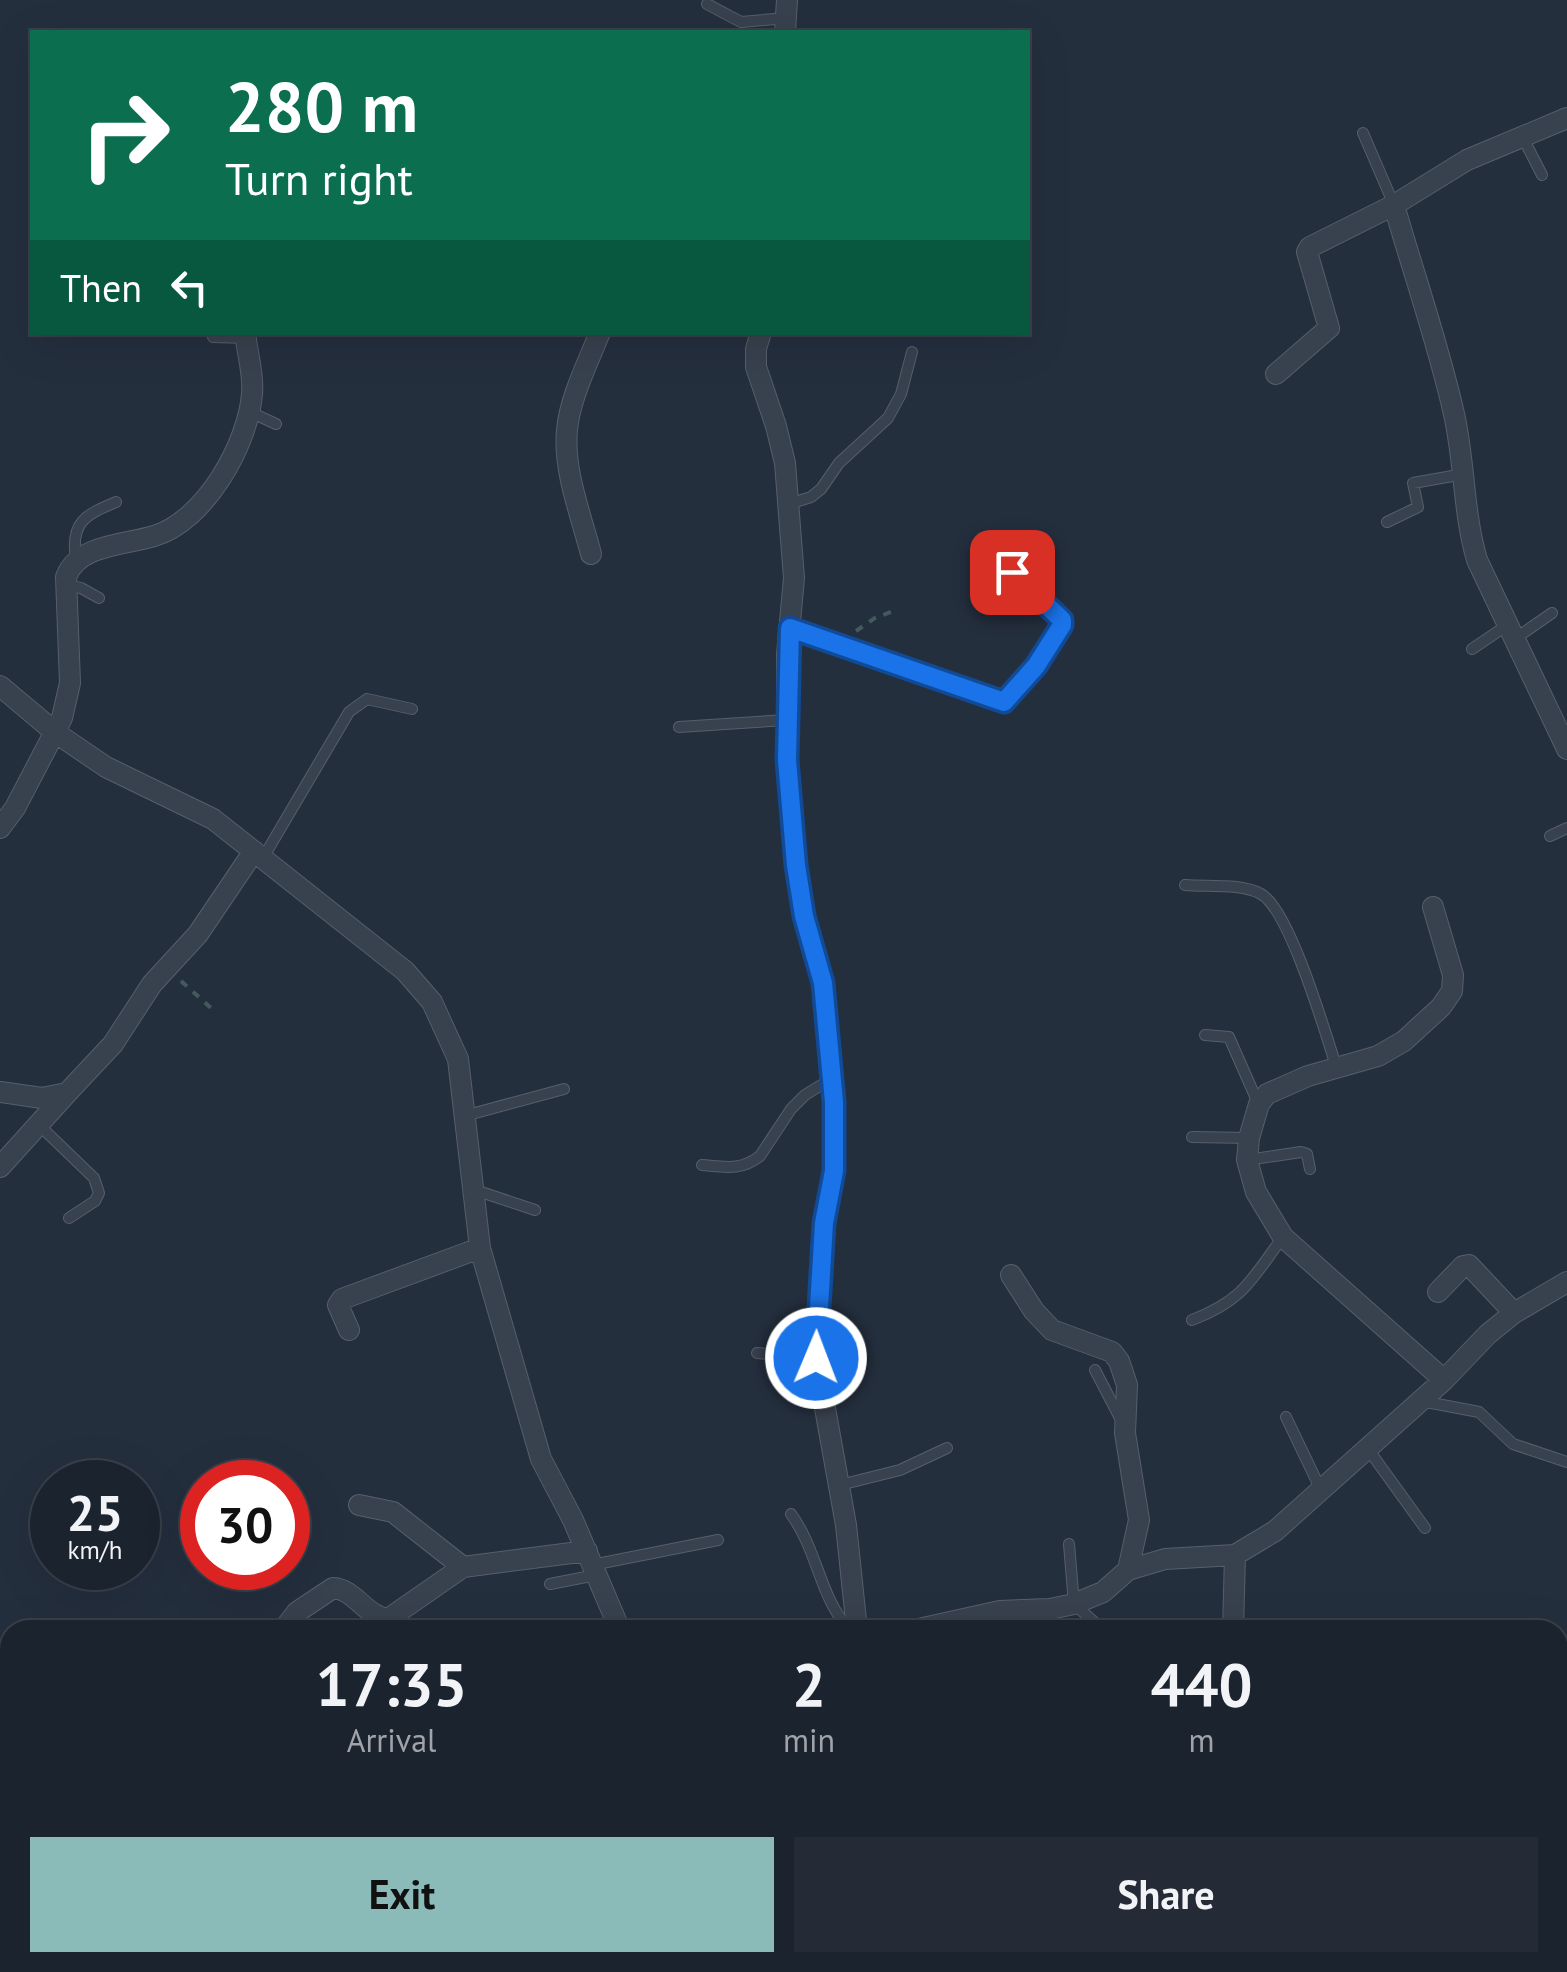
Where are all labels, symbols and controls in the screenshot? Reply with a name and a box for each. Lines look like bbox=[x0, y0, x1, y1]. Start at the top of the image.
text: 280 m bbox=[225, 61, 418, 151]
icon: right bbox=[60, 70, 190, 200]
text: Turn right bbox=[225, 149, 413, 207]
icon: left bbox=[162, 260, 217, 315]
text: Then bbox=[60, 263, 142, 312]
pin bbox=[970, 530, 1055, 615]
icon: arrive bbox=[985, 545, 1040, 600]
position arrow bbox=[764, 1306, 868, 1410]
speed limit sign: 30 bbox=[180, 1460, 310, 1590]
text: 25 bbox=[67, 1480, 123, 1545]
text: km/h bbox=[68, 1534, 122, 1566]
text: 17:35 bbox=[315, 1645, 468, 1723]
text: 2 bbox=[792, 1645, 826, 1723]
text: 440 bbox=[1151, 1645, 1253, 1723]
text: Arrival bbox=[347, 1719, 436, 1761]
text: min bbox=[783, 1719, 835, 1761]
text: m bbox=[1189, 1719, 1215, 1761]
button: Exit bbox=[30, 1837, 774, 1952]
button: Share bbox=[794, 1837, 1538, 1952]

